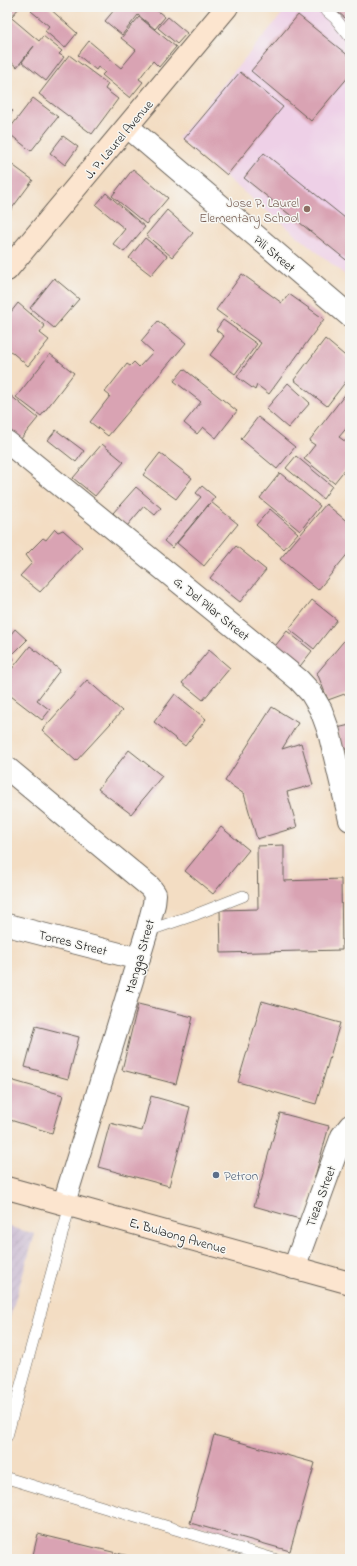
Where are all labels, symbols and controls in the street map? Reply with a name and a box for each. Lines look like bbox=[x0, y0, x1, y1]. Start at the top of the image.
street label: J. P. Laurel Avenue bbox=[80, 96, 158, 184]
place label: Jose P. Laurel Elementary School bbox=[199, 194, 299, 229]
marker: Jose P. Laurel Elementary School bbox=[302, 204, 312, 214]
street label: Pili Street bbox=[249, 231, 300, 278]
street label: G. Del Pilar Street bbox=[169, 572, 254, 646]
street label: Mangga Street bbox=[121, 917, 161, 996]
street label: Torres Street bbox=[36, 926, 110, 961]
street label: Tieza Street bbox=[302, 1163, 342, 1230]
place label: Petron bbox=[224, 1167, 258, 1186]
marker: Petron bbox=[211, 1170, 221, 1180]
street label: E. Bulaong Avenue bbox=[126, 1213, 229, 1260]

